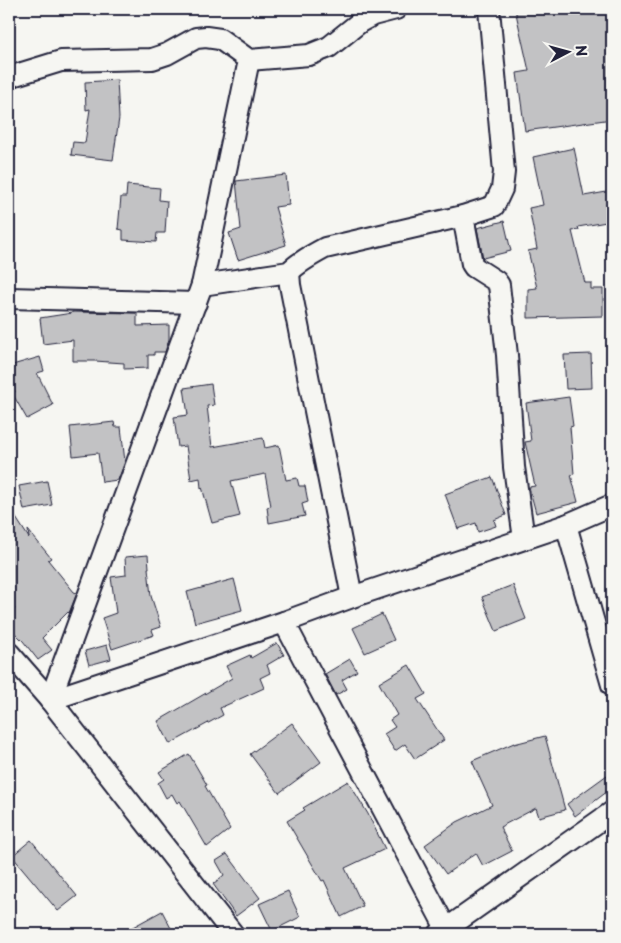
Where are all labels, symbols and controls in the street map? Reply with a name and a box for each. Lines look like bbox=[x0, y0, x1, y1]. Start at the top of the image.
north arrow bbox=[544, 28, 594, 78]
text: N bbox=[570, 44, 592, 57]

